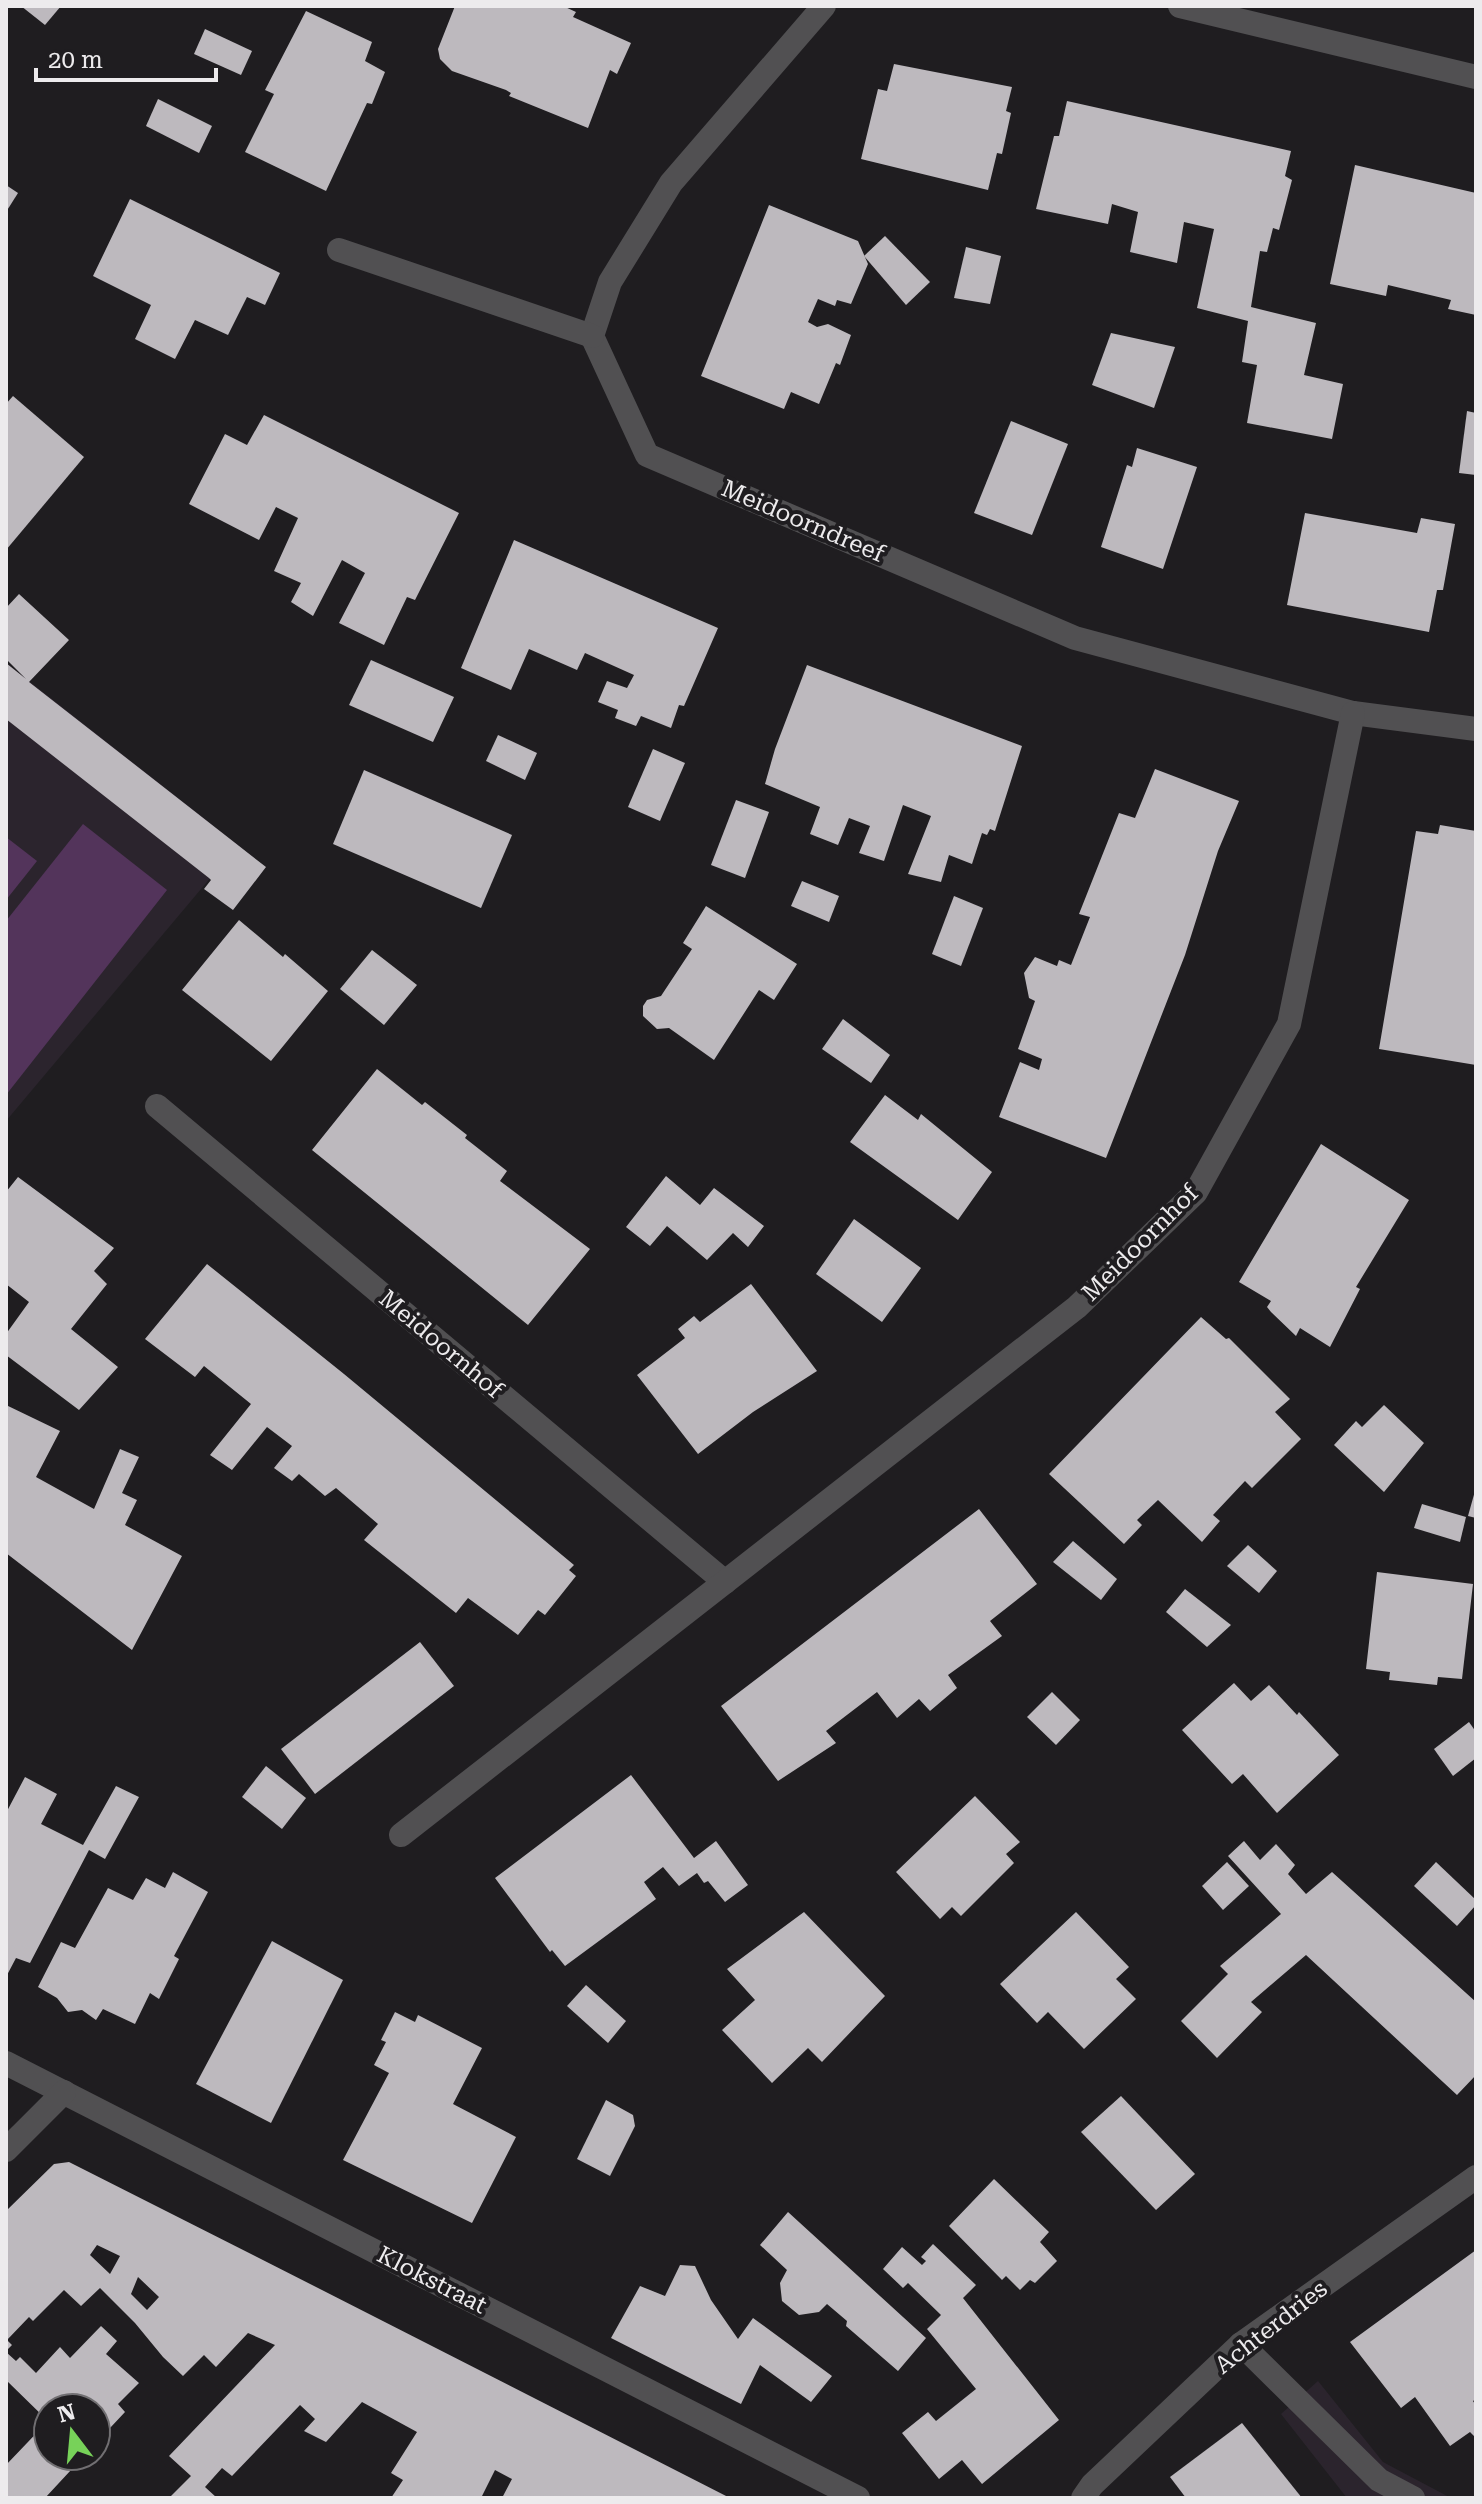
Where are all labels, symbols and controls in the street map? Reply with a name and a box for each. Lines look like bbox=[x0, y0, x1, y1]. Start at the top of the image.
scale bar bbox=[36, 32, 216, 82]
text: 20 m bbox=[48, 46, 103, 74]
street label: Meidoorndreef bbox=[717, 474, 889, 568]
street label: Meidoornhof bbox=[1076, 1179, 1204, 1307]
street label: Meidoornhof bbox=[374, 1284, 509, 1404]
street label: Klokstraat bbox=[373, 2240, 491, 2320]
street label: Achterdries bbox=[1209, 2275, 1333, 2379]
north arrow bbox=[32, 2392, 112, 2472]
text: N bbox=[55, 2399, 78, 2428]

